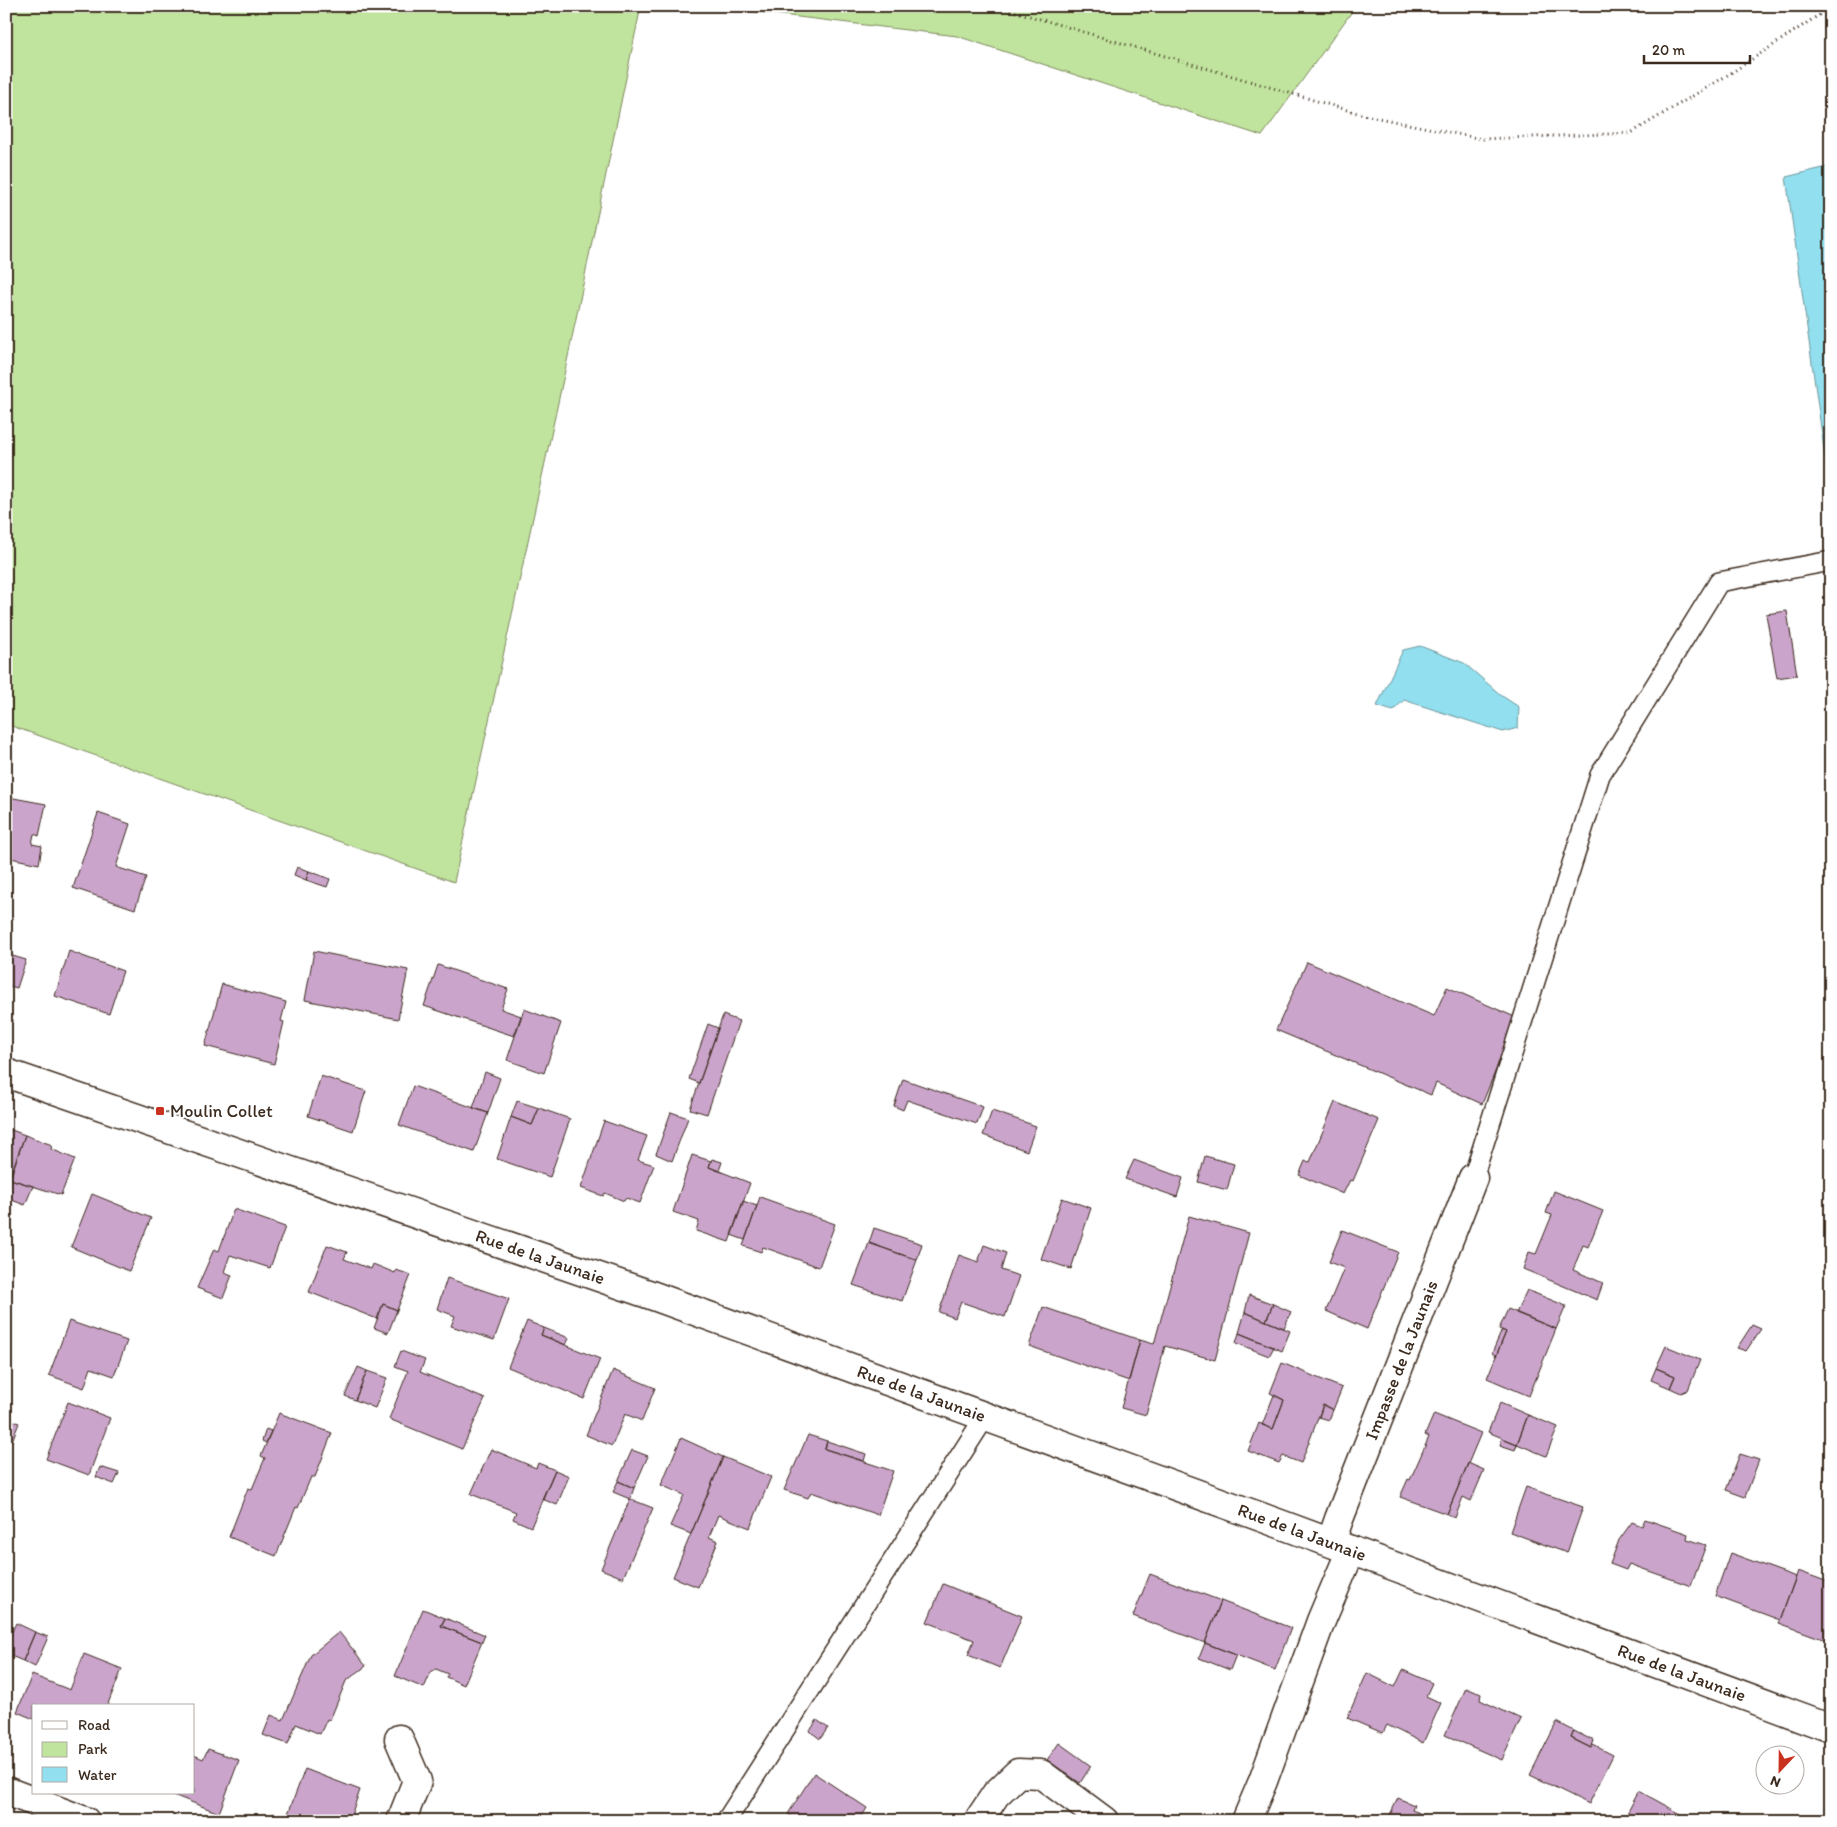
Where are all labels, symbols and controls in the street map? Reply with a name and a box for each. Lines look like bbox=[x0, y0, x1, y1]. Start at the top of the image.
scale bar bbox=[1644, 32, 1751, 64]
text: 20 m bbox=[1652, 41, 1686, 59]
place label: Moulin Collet bbox=[170, 1100, 273, 1122]
marker: Moulin Collet bbox=[154, 1105, 166, 1117]
street label: Rue de la Jaunaie bbox=[473, 1224, 608, 1289]
street label: Impasse de la Jaunais bbox=[1360, 1277, 1443, 1443]
street label: Rue de la Jaunaie bbox=[854, 1360, 989, 1427]
street label: Rue de la Jaunaie bbox=[1235, 1499, 1369, 1566]
street label: Rue de la Jaunaie bbox=[1615, 1639, 1749, 1707]
legend bbox=[32, 1704, 195, 1794]
text: Road bbox=[78, 1716, 111, 1734]
text: Park bbox=[78, 1740, 108, 1758]
north arrow bbox=[1754, 1744, 1804, 1794]
text: Water bbox=[78, 1766, 117, 1784]
text: N bbox=[1768, 1772, 1783, 1791]

